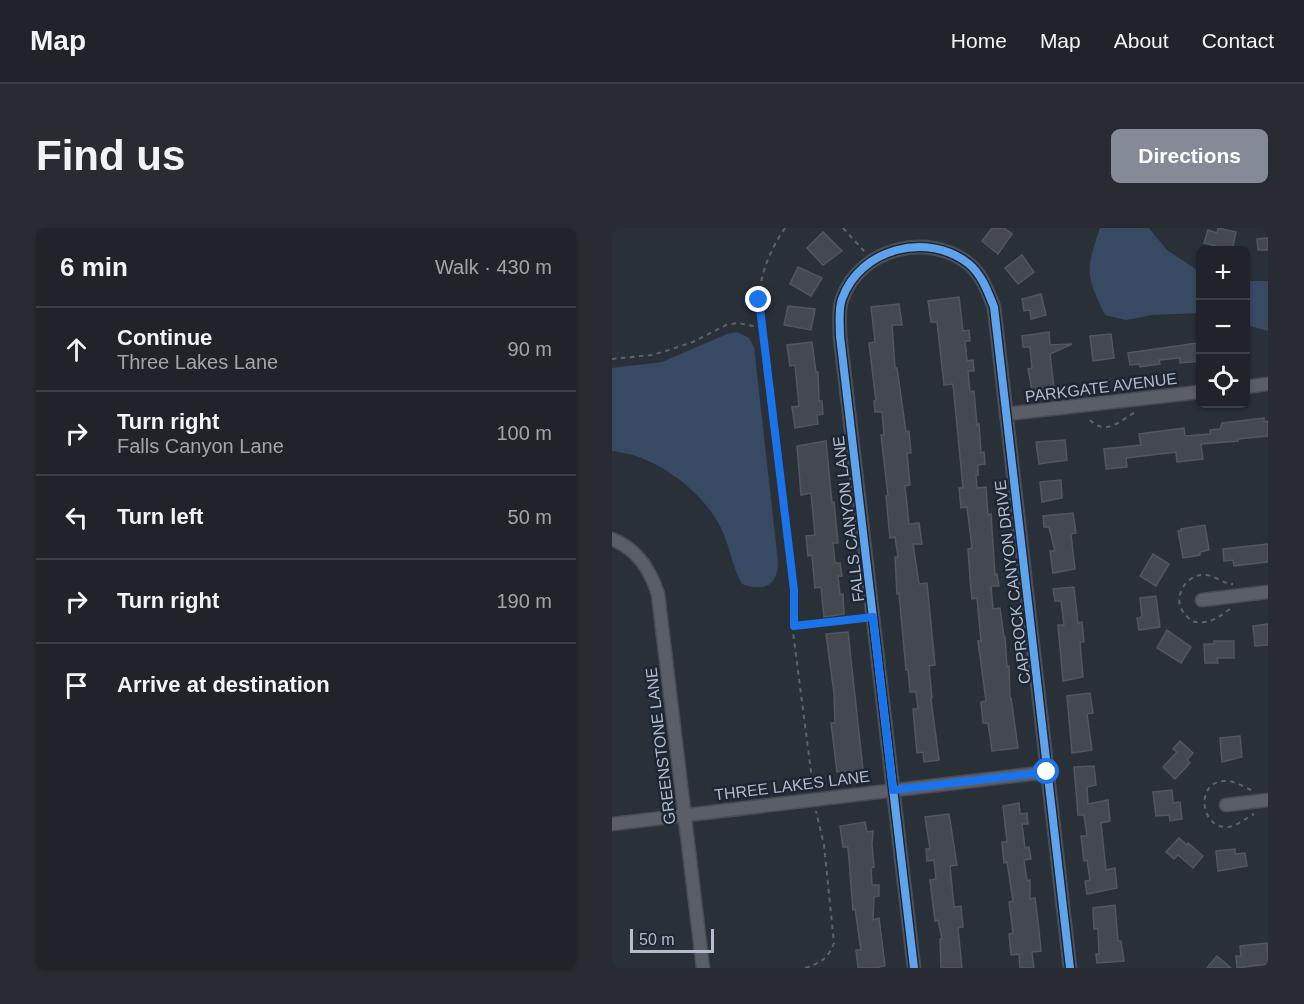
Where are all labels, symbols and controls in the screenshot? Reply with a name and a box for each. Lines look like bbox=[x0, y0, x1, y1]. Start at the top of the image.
text: Map bbox=[30, 25, 86, 56]
text: Home bbox=[951, 29, 1007, 52]
text: Map bbox=[1040, 29, 1081, 52]
text: About bbox=[1114, 29, 1169, 52]
text: Contact bbox=[1202, 29, 1274, 52]
button: Directions bbox=[1111, 129, 1268, 183]
text: Find us bbox=[36, 132, 185, 179]
map controls bbox=[1196, 246, 1250, 408]
button: + bbox=[1196, 246, 1250, 300]
text: 6 min bbox=[60, 252, 128, 282]
text: Walk · 430 m bbox=[435, 256, 552, 278]
route end bbox=[745, 286, 771, 312]
button: − bbox=[1196, 300, 1250, 354]
text: Continue bbox=[117, 325, 212, 350]
icon: ahead bbox=[60, 333, 93, 366]
text: 90 m bbox=[508, 338, 552, 360]
text: Three Lakes Lane bbox=[117, 351, 278, 373]
button: locate bbox=[1196, 354, 1250, 408]
street label: PARKGATE AVENUE bbox=[1024, 370, 1178, 405]
text: Turn right bbox=[117, 409, 219, 434]
icon: right bbox=[60, 417, 93, 450]
text: 100 m bbox=[496, 422, 552, 444]
text: Falls Canyon Lane bbox=[117, 435, 284, 457]
street label: FALLS CANYON LANE bbox=[830, 435, 867, 603]
street label: CAPROCK CANYON DRIVE bbox=[992, 479, 1033, 685]
icon: left bbox=[60, 501, 93, 534]
text: Turn left bbox=[117, 504, 203, 529]
text: 50 m bbox=[508, 506, 552, 528]
icon: right bbox=[60, 585, 93, 618]
text: Turn right bbox=[117, 588, 219, 613]
text: 190 m bbox=[496, 590, 552, 612]
street label: GREENSTONE LANE bbox=[642, 667, 679, 825]
icon: arrive bbox=[60, 669, 93, 702]
text: Arrive at destination bbox=[117, 672, 330, 697]
route start bbox=[1033, 758, 1059, 784]
street label: THREE LAKES LANE bbox=[713, 768, 871, 803]
scale bar bbox=[630, 926, 714, 954]
text: 50 m bbox=[639, 931, 675, 948]

